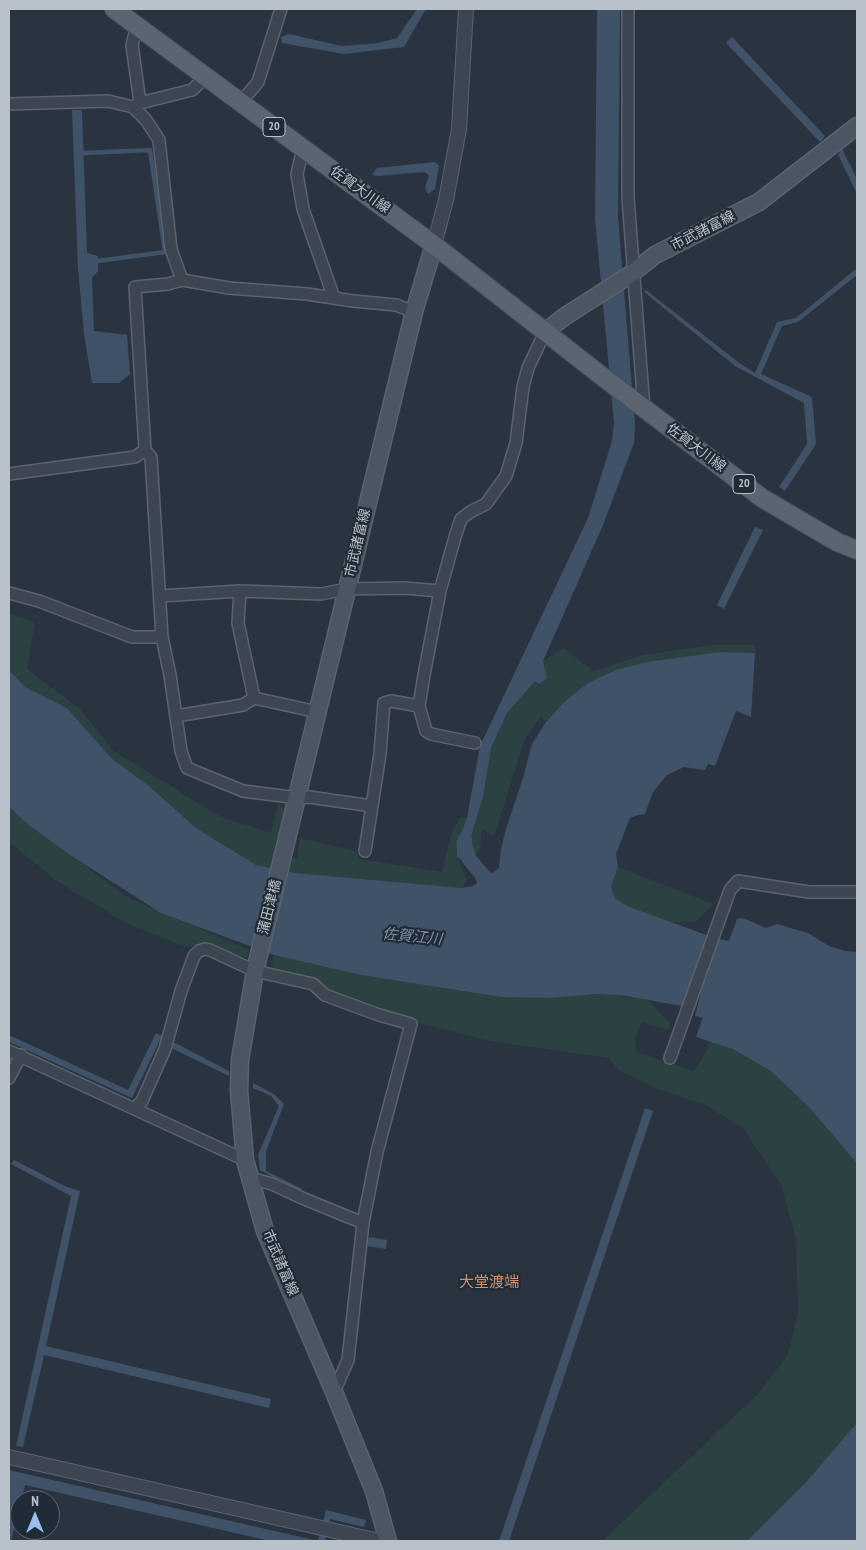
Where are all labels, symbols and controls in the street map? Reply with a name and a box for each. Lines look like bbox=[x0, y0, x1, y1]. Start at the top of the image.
road number: 20 bbox=[263, 118, 285, 136]
street label: 佐賀大川線 bbox=[327, 163, 393, 217]
street label: 市武諸富線 bbox=[668, 208, 738, 254]
street label: 佐賀大川線 bbox=[663, 420, 729, 476]
road number: 20 bbox=[733, 474, 755, 494]
street label: 市武諸富線 bbox=[342, 507, 374, 579]
street label: 蒲田津橋 bbox=[255, 878, 285, 936]
water label: 佐賀江川 bbox=[381, 925, 443, 949]
street label: 市武諸富線 bbox=[259, 1228, 301, 1298]
district label: 大堂渡端 bbox=[459, 1274, 519, 1292]
north arrow bbox=[10, 1490, 60, 1540]
text: N bbox=[31, 1492, 39, 1510]

